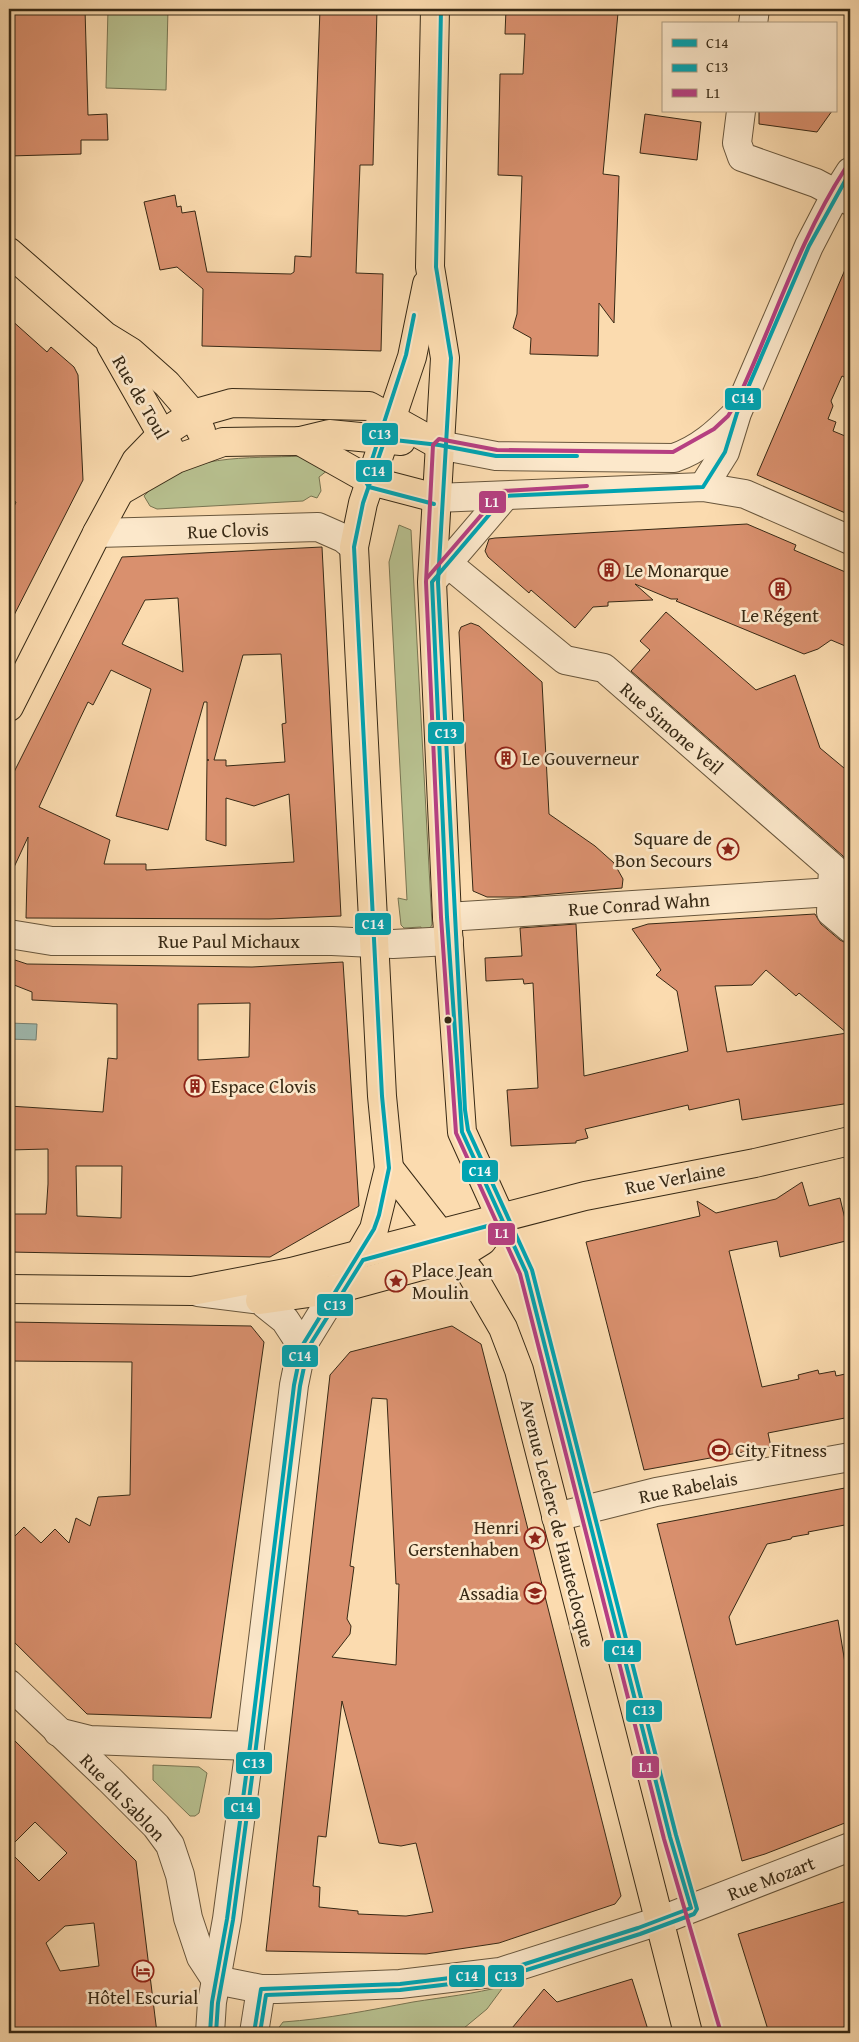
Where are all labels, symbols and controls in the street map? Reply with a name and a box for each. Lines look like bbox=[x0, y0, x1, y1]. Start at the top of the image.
legend bbox=[662, 22, 836, 112]
text: C14 bbox=[706, 32, 729, 53]
text: C13 bbox=[706, 56, 729, 77]
text: L1 bbox=[706, 82, 721, 103]
street label: Rue de Toul bbox=[106, 350, 176, 444]
line badge: C14 bbox=[724, 387, 762, 411]
text: C14 bbox=[732, 388, 754, 408]
line badge: C13 bbox=[361, 422, 399, 446]
text: C13 bbox=[369, 424, 391, 444]
line badge: C14 bbox=[355, 459, 393, 483]
text: C14 bbox=[363, 461, 385, 481]
line badge: L1 bbox=[478, 490, 507, 514]
text: L1 bbox=[485, 492, 499, 512]
street label: Rue Clovis bbox=[187, 515, 269, 545]
place label: Le Monarque bbox=[625, 556, 729, 584]
building icon: Le Monarque bbox=[597, 558, 621, 582]
building icon: Le Régent bbox=[768, 577, 792, 601]
place label: Le Régent bbox=[741, 601, 819, 629]
street label: Rue Simone Veil bbox=[614, 675, 730, 781]
line badge: C13 bbox=[427, 721, 465, 745]
text: C13 bbox=[435, 723, 457, 743]
place label: Le Gouverneur bbox=[522, 744, 639, 772]
building icon: Le Gouverneur bbox=[494, 746, 518, 770]
place label: Square de Bon Secours bbox=[615, 824, 712, 874]
place icon: Square de Bon Secours bbox=[716, 837, 740, 861]
street label: Rue Conrad Wahn bbox=[567, 885, 711, 923]
line badge: C14 bbox=[354, 912, 392, 936]
text: C14 bbox=[362, 914, 384, 934]
street label: Rue Paul Michaux bbox=[158, 927, 300, 955]
unlabelled marker bbox=[443, 1015, 453, 1025]
place label: Espace Clovis bbox=[211, 1072, 316, 1100]
building icon: Espace Clovis bbox=[183, 1074, 207, 1098]
street label: Rue Verlaine bbox=[622, 1155, 728, 1201]
line badge: C14 bbox=[461, 1159, 499, 1183]
text: C14 bbox=[469, 1161, 491, 1181]
line badge: L1 bbox=[487, 1222, 516, 1246]
text: L1 bbox=[495, 1223, 509, 1243]
place label: Place Jean Moulin bbox=[412, 1256, 493, 1306]
place icon: Place Jean Moulin bbox=[384, 1269, 408, 1293]
line badge: C13 bbox=[316, 1293, 354, 1317]
text: C13 bbox=[324, 1295, 346, 1315]
line badge: C14 bbox=[281, 1344, 319, 1368]
text: C14 bbox=[289, 1346, 311, 1366]
street label: Avenue Leclerc de Hauteclocque bbox=[514, 1396, 602, 1650]
place label: City Fitness bbox=[735, 1436, 827, 1464]
sports icon: City Fitness bbox=[707, 1438, 731, 1462]
street label: Rue Rabelais bbox=[636, 1464, 740, 1510]
place label: Henri Gerstenhaben bbox=[408, 1513, 519, 1563]
place icon: Henri Gerstenhaben bbox=[523, 1526, 547, 1550]
place label: Assadia bbox=[459, 1579, 519, 1607]
school or university icon: Assadia bbox=[523, 1581, 547, 1605]
line badge: C14 bbox=[603, 1639, 642, 1663]
text: C14 bbox=[612, 1640, 634, 1660]
line badge: C13 bbox=[625, 1699, 663, 1723]
text: C13 bbox=[633, 1700, 655, 1720]
street label: Rue du Sablon bbox=[74, 1747, 172, 1847]
line badge: C13 bbox=[235, 1751, 273, 1775]
text: C13 bbox=[243, 1753, 265, 1773]
line badge: L1 bbox=[631, 1755, 660, 1779]
text: L1 bbox=[639, 1757, 653, 1777]
line badge: C14 bbox=[223, 1796, 261, 1820]
text: C14 bbox=[231, 1797, 253, 1817]
street label: Rue Mozart bbox=[723, 1848, 819, 1907]
hotel icon: Hôtel Escurial bbox=[131, 1959, 155, 1983]
line badge: C14 bbox=[448, 1964, 486, 1988]
line badge: C13 bbox=[487, 1964, 525, 1988]
text: C14 bbox=[456, 1966, 478, 1986]
text: C13 bbox=[495, 1966, 517, 1986]
place label: Hôtel Escurial bbox=[88, 1983, 198, 2011]

